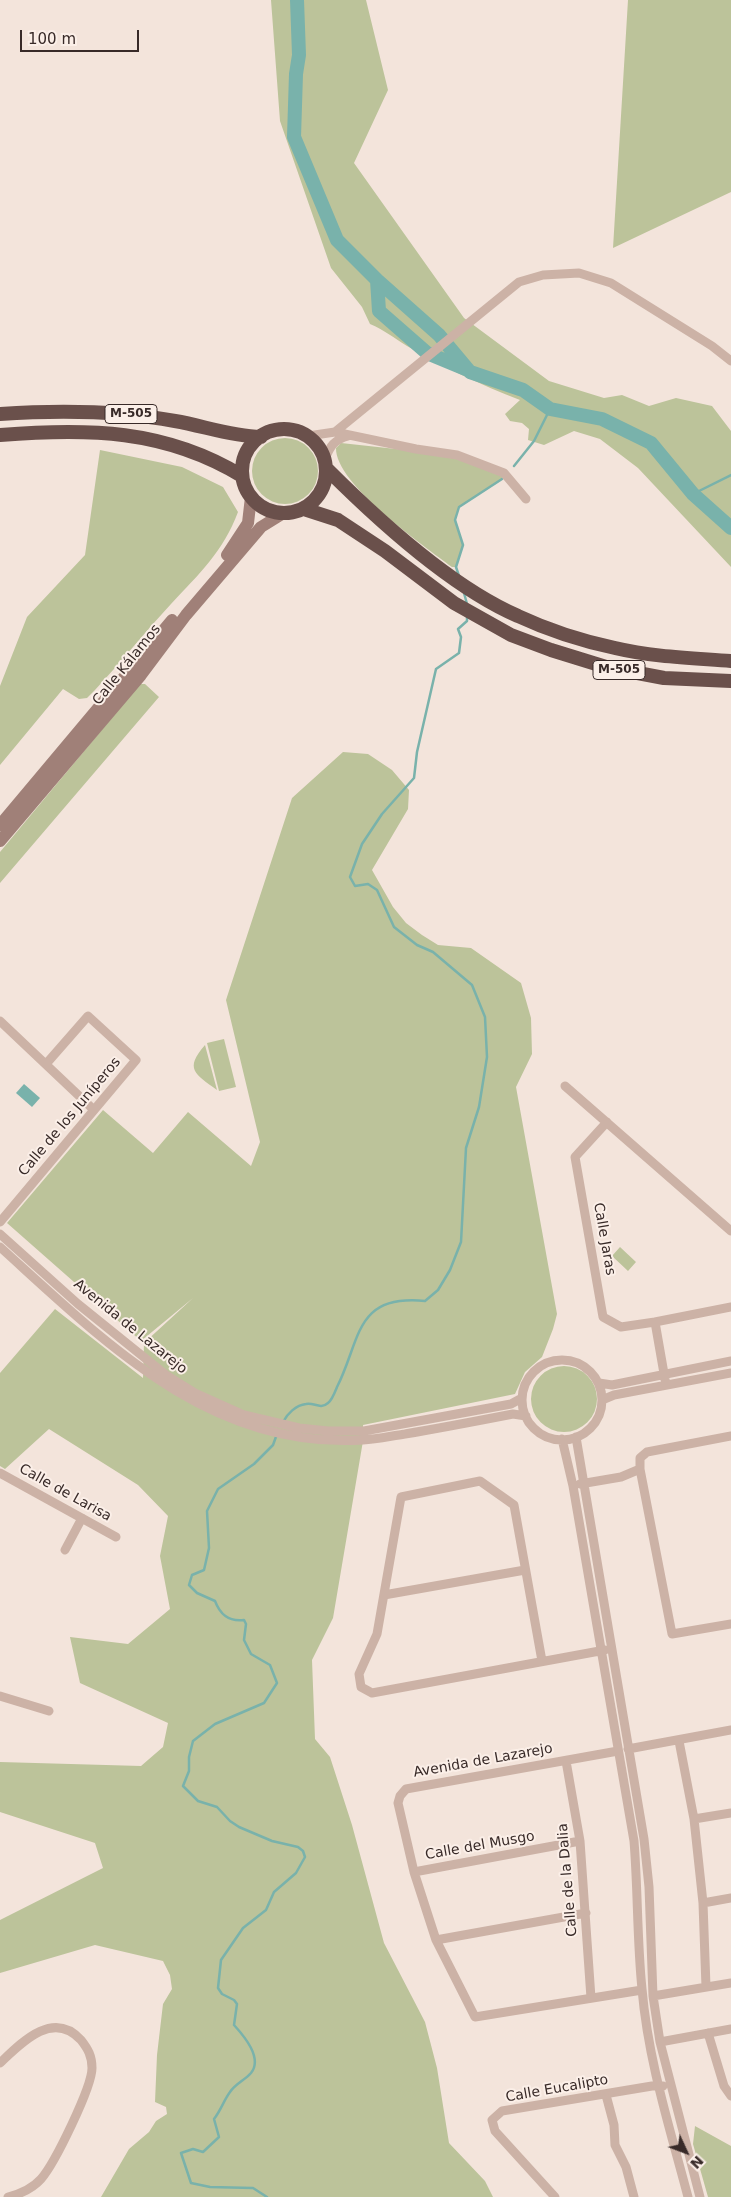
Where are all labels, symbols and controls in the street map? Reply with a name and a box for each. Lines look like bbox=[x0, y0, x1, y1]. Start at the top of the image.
scale bar bbox=[22, 20, 141, 52]
text: 100 m bbox=[28, 30, 76, 48]
road number: M-505 bbox=[105, 404, 157, 424]
street label: Calle Kálamos bbox=[89, 621, 165, 709]
road number: M-505 bbox=[593, 660, 645, 680]
street label: Calle de los Juníperos bbox=[15, 1054, 125, 1180]
street label: Calle Jaras bbox=[589, 1201, 619, 1277]
street label: Avenida de Lazarejo bbox=[70, 1276, 190, 1378]
street label: Calle de Larisa bbox=[16, 1461, 114, 1525]
street label: Avenida de Lazarejo bbox=[412, 1740, 554, 1782]
street label: Calle de la Dalia bbox=[555, 1823, 581, 1937]
street label: Calle del Musgo bbox=[424, 1828, 536, 1864]
street label: Calle Eucalipto bbox=[504, 2072, 610, 2106]
north arrow bbox=[661, 2127, 711, 2177]
text: N bbox=[687, 2152, 707, 2172]

